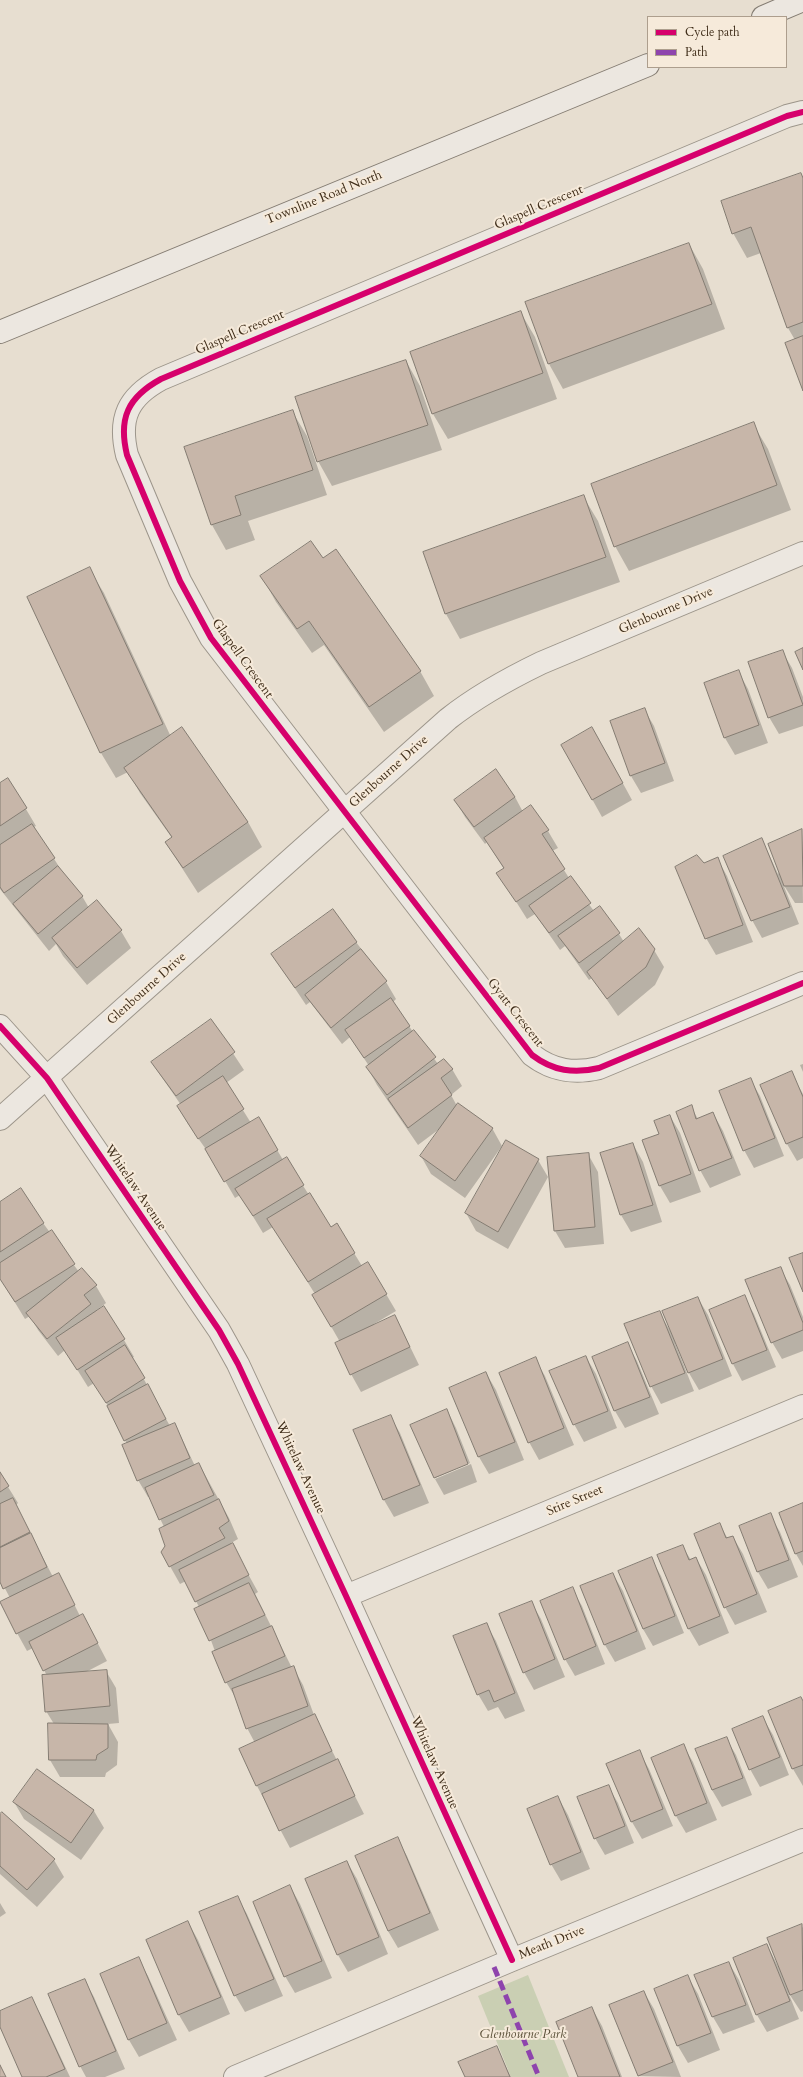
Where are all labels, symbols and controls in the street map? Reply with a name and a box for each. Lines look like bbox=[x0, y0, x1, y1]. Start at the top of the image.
legend bbox=[647, 16, 787, 68]
text: Cycle path bbox=[685, 24, 740, 40]
text: Path bbox=[685, 44, 708, 60]
street label: Townline Road North bbox=[263, 167, 385, 229]
street label: Glaspell Crescent bbox=[492, 182, 586, 234]
street label: Glaspell Crescent bbox=[193, 307, 287, 359]
street label: Glenbourne Drive bbox=[616, 584, 716, 638]
street label: Glaspell Crescent bbox=[208, 616, 276, 702]
street label: Glenbourne Drive bbox=[346, 732, 432, 812]
street label: Glenbourne Drive bbox=[104, 949, 190, 1029]
street label: Gyatt Crescent bbox=[483, 976, 547, 1050]
street label: Whitelaw Avenue bbox=[101, 1142, 169, 1234]
street label: Whitelaw Avenue bbox=[272, 1419, 328, 1517]
street label: Stire Street bbox=[544, 1482, 606, 1520]
street label: Whitelaw Avenue bbox=[407, 1714, 461, 1812]
street label: Meath Drive bbox=[517, 1923, 587, 1963]
park label: Glenbourne Park bbox=[479, 2027, 567, 2043]

